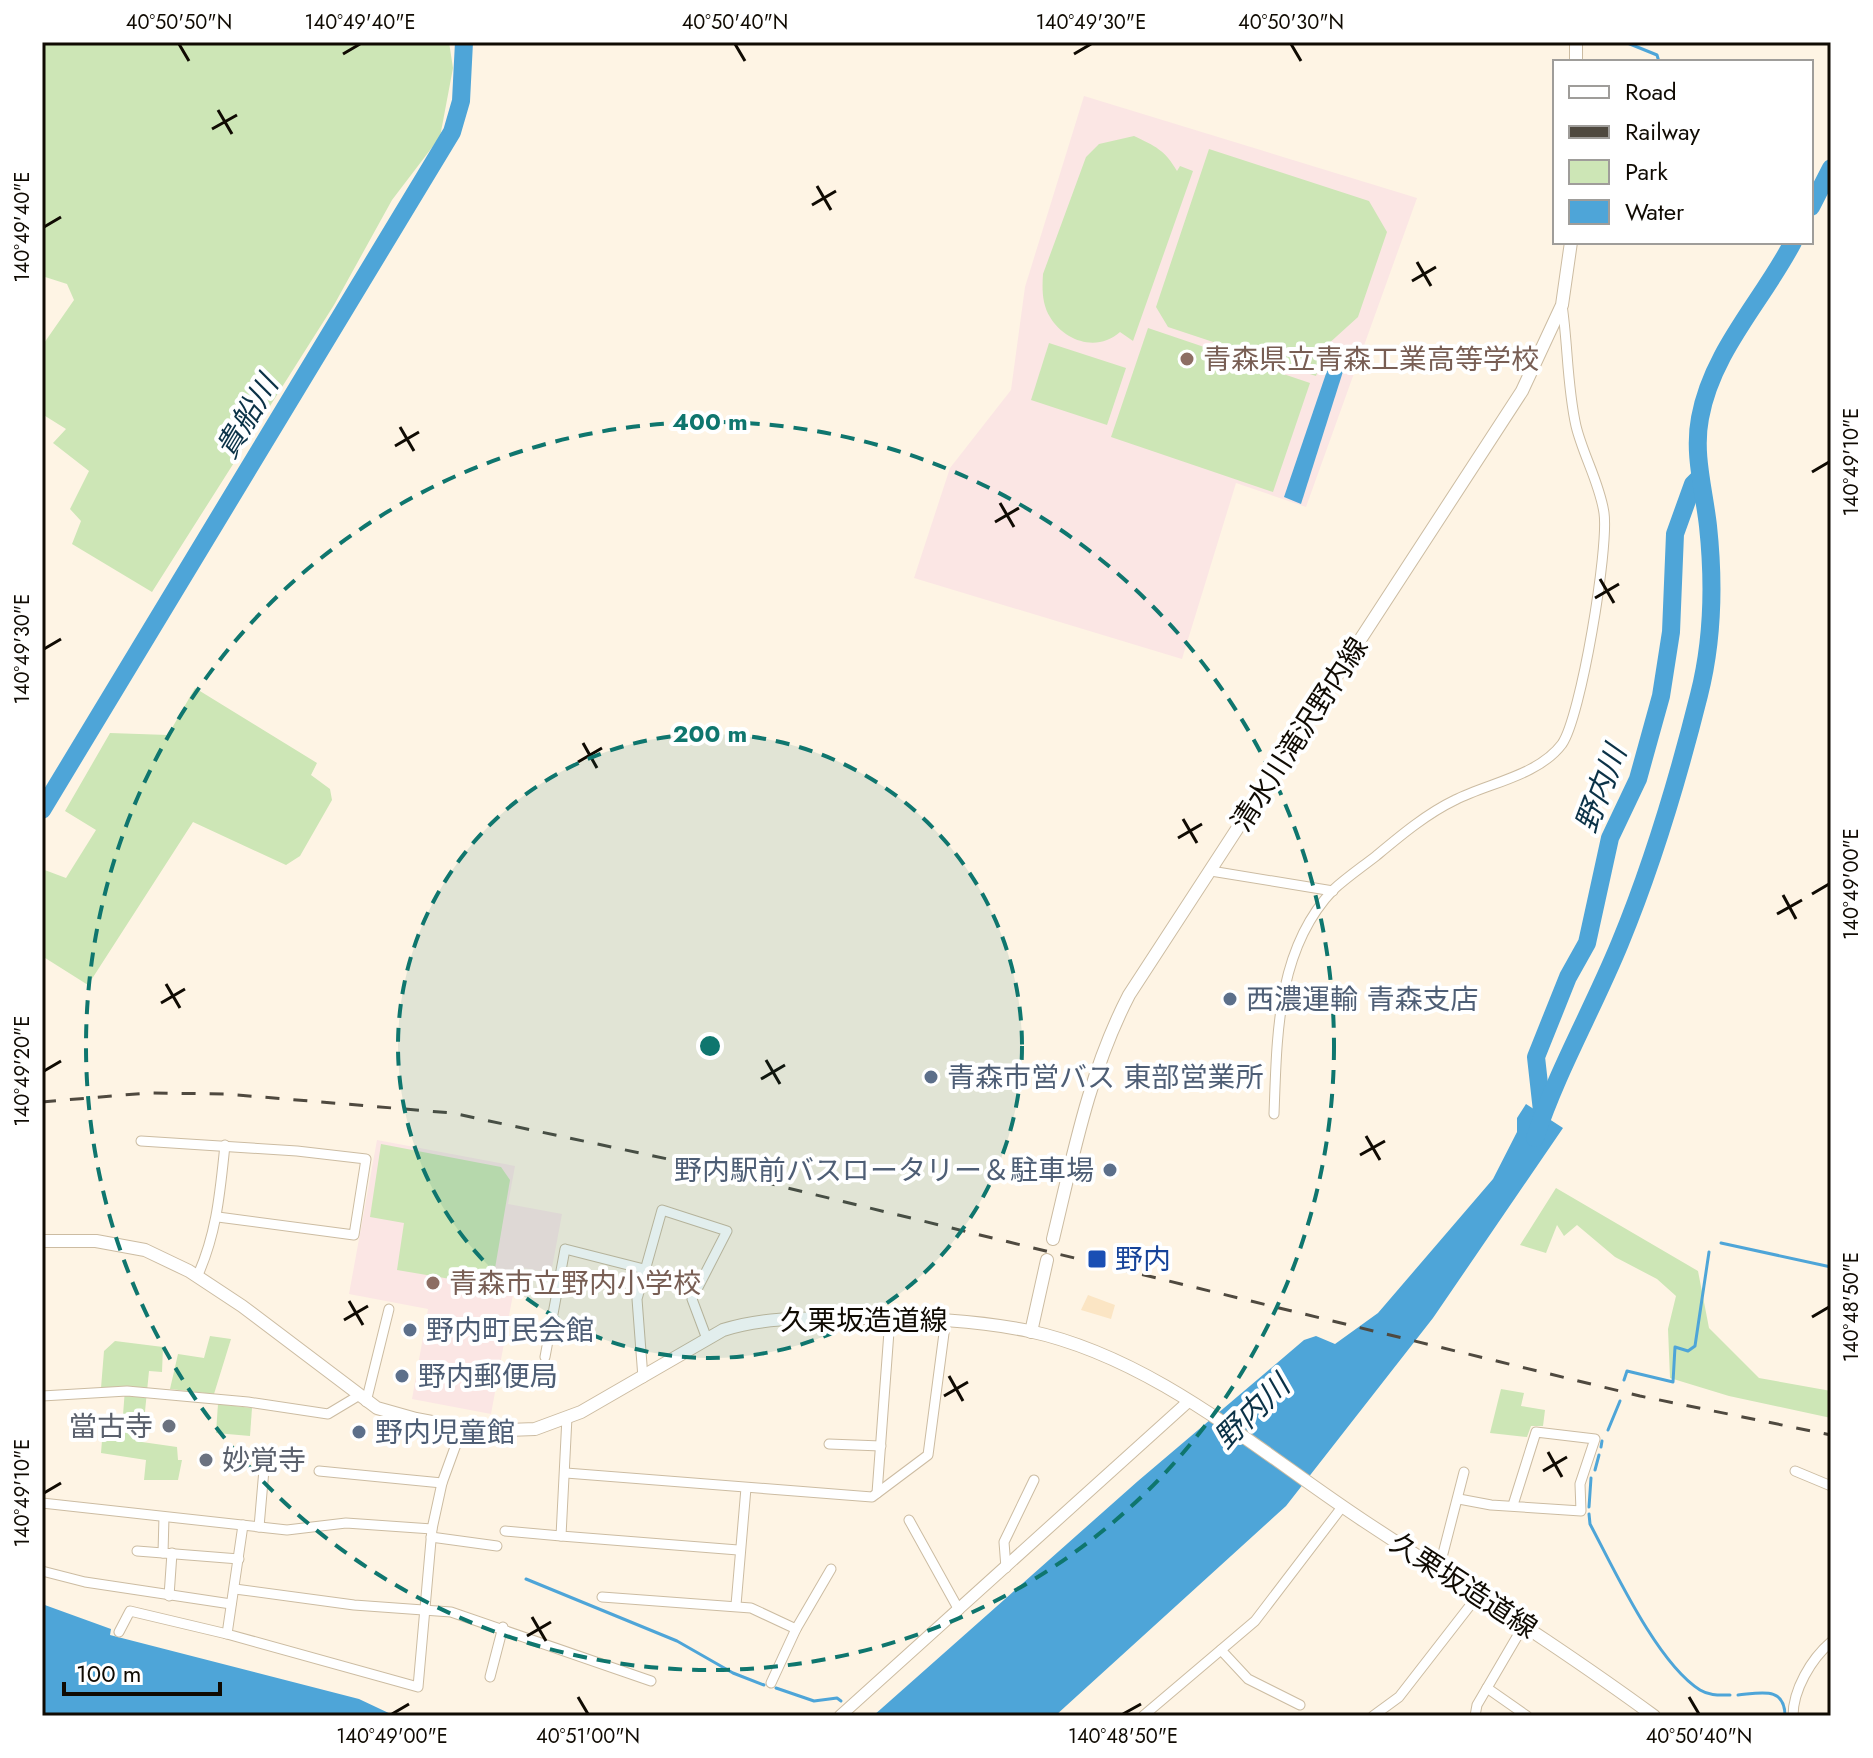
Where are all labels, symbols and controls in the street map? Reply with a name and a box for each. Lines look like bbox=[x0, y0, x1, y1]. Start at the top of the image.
text: 40°50'50"N bbox=[126, 8, 232, 37]
text: 140°49'40"E bbox=[304, 8, 416, 37]
text: 40°50'40"N bbox=[682, 8, 788, 37]
text: 140°49'30"E bbox=[1036, 8, 1146, 37]
text: 40°50'30"N bbox=[1238, 8, 1344, 37]
legend bbox=[1553, 60, 1813, 244]
text: Road bbox=[1625, 74, 1677, 109]
text: Railway bbox=[1625, 114, 1700, 149]
text: Park bbox=[1625, 154, 1668, 189]
text: 140°49'40"E bbox=[8, 171, 37, 283]
text: Water bbox=[1625, 194, 1685, 229]
place label: 青森県立青森工業高等学校 bbox=[1203, 339, 1539, 380]
marker: 青森県立青森工業高等学校 bbox=[1178, 350, 1196, 368]
water label: 貴船川 bbox=[205, 365, 290, 466]
text: 400 m bbox=[672, 404, 748, 439]
text: 140°49'10"E bbox=[1837, 408, 1866, 516]
text: 140°49'30"E bbox=[8, 594, 37, 704]
street label: 清水川滝沢野内線 bbox=[1221, 629, 1378, 839]
text: 200 m bbox=[673, 716, 747, 751]
water label: 野内川 bbox=[1564, 736, 1638, 839]
text: 140°49'00"E bbox=[1837, 828, 1866, 940]
place label: 西濃運輸 青森支店 bbox=[1246, 979, 1478, 1020]
marker: 西濃運輸 青森支店 bbox=[1221, 990, 1239, 1008]
text: 140°49'20"E bbox=[8, 1016, 37, 1126]
centre of rings bbox=[696, 1032, 724, 1060]
place label: 青森市営バス 東部営業所 bbox=[947, 1057, 1263, 1098]
marker: 青森市営バス 東部営業所 bbox=[922, 1068, 940, 1086]
place label: 野内駅前バスロータリー＆駐車場 bbox=[674, 1150, 1094, 1191]
marker: 野内駅前バスロータリー＆駐車場 bbox=[1101, 1161, 1119, 1179]
place label: 野内 bbox=[1115, 1239, 1171, 1280]
marker: 野内 bbox=[1086, 1248, 1108, 1270]
text: 140°48'50"E bbox=[1837, 1252, 1866, 1362]
place label: 青森市立野内小学校 bbox=[449, 1263, 701, 1304]
marker: 青森市立野内小学校 bbox=[424, 1274, 442, 1292]
street label: 久栗坂造道線 bbox=[780, 1300, 948, 1341]
place label: 野内町民会館 bbox=[426, 1310, 594, 1351]
marker: 野内町民会館 bbox=[401, 1321, 419, 1339]
place label: 野内郵便局 bbox=[418, 1356, 558, 1397]
water label: 野内川 bbox=[1204, 1363, 1301, 1458]
marker: 野内郵便局 bbox=[393, 1367, 411, 1385]
place label: 當古寺 bbox=[69, 1406, 153, 1447]
place label: 野内児童館 bbox=[375, 1412, 515, 1453]
marker: 當古寺 bbox=[160, 1417, 178, 1435]
marker: 野内児童館 bbox=[350, 1423, 368, 1441]
text: 140°49'10"E bbox=[8, 1439, 37, 1547]
place label: 妙覚寺 bbox=[222, 1440, 306, 1481]
marker: 妙覚寺 bbox=[197, 1451, 215, 1469]
street label: 久栗坂造道線 bbox=[1382, 1522, 1545, 1648]
scale bar bbox=[64, 1646, 220, 1696]
text: 100 m bbox=[76, 1656, 142, 1691]
text: 140°49'00"E bbox=[336, 1722, 448, 1751]
text: 40°51'00"N bbox=[536, 1722, 640, 1751]
text: 140°48'50"E bbox=[1068, 1722, 1178, 1751]
text: 40°50'40"N bbox=[1646, 1722, 1752, 1751]

